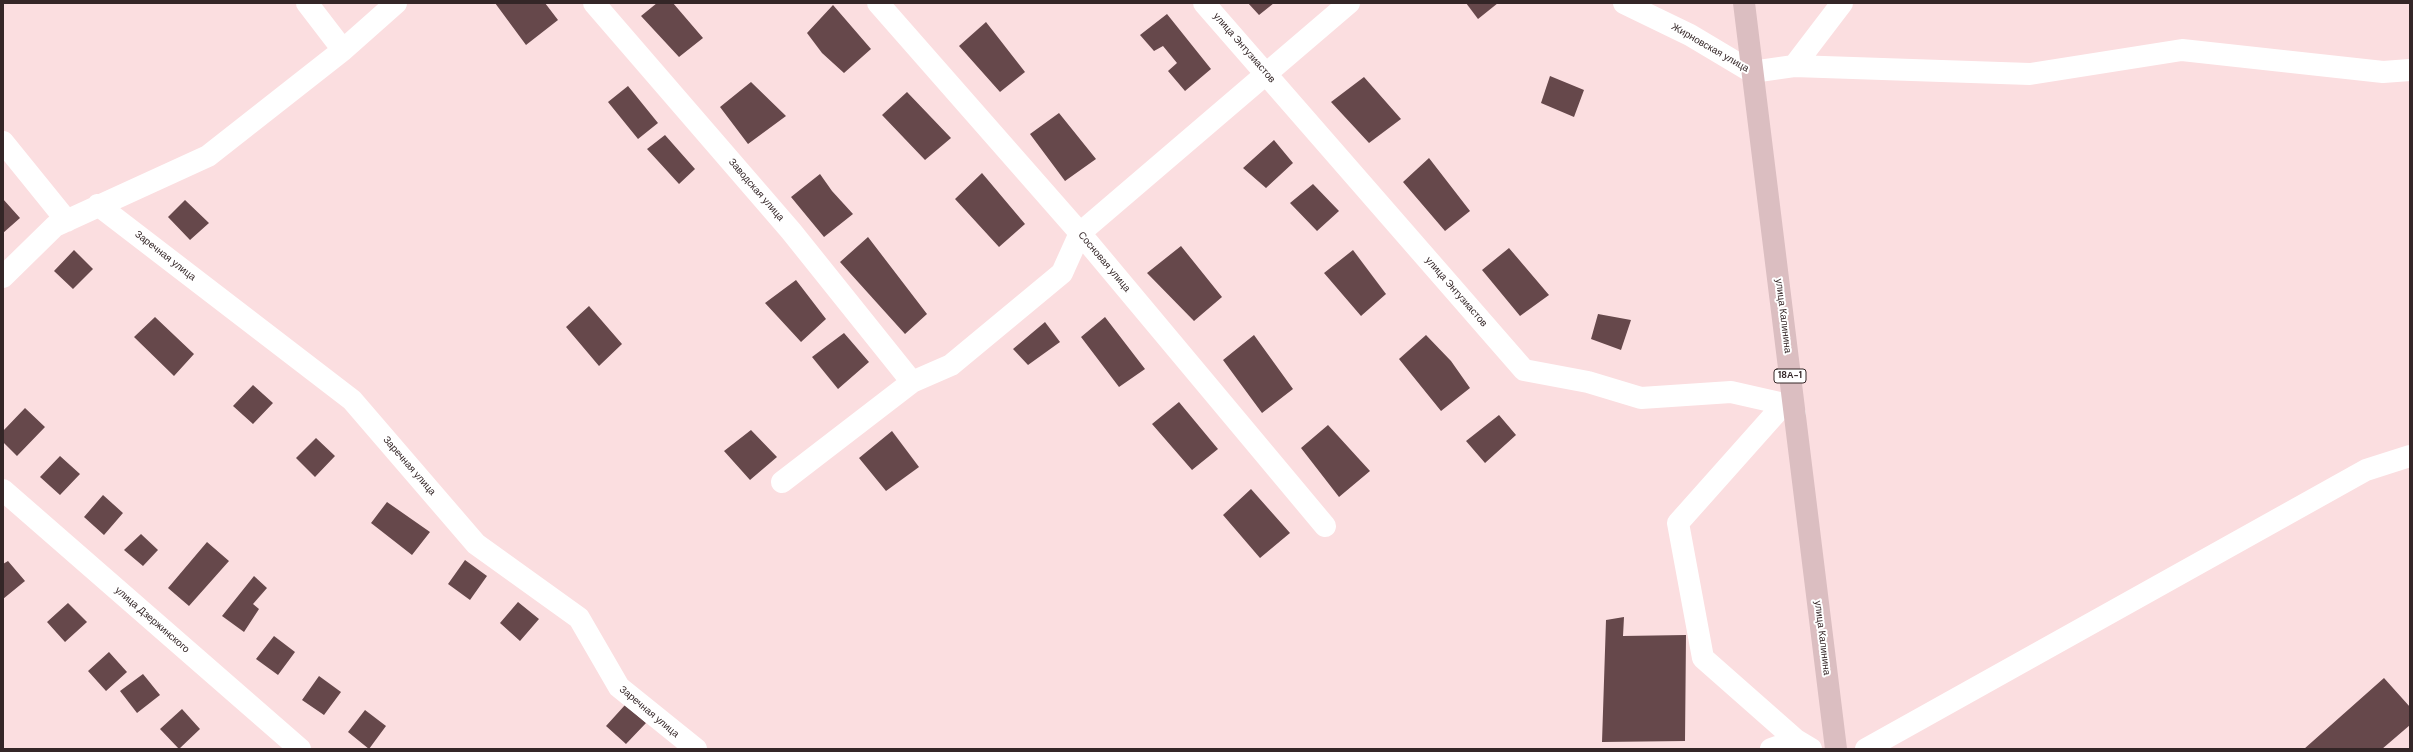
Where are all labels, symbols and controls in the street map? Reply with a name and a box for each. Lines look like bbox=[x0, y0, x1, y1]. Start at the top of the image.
street label: улица Энтузиастов bbox=[1210, 11, 1278, 85]
street label: Жирновская улица bbox=[1669, 21, 1751, 75]
street label: Заводская улица bbox=[726, 156, 786, 224]
street label: Заречная улица bbox=[132, 228, 198, 284]
street label: Сосновая улица bbox=[1075, 229, 1133, 295]
street label: улица Энтузиастов bbox=[1422, 255, 1490, 329]
street label: улица Калинина bbox=[1772, 278, 1794, 354]
road number: 18А-1 bbox=[1774, 369, 1806, 383]
street label: Заречная улица bbox=[380, 434, 438, 498]
street label: улица Дзержинского bbox=[112, 584, 192, 656]
street label: улица Калинина bbox=[1811, 600, 1833, 676]
street label: Заречная улица bbox=[617, 684, 681, 740]

